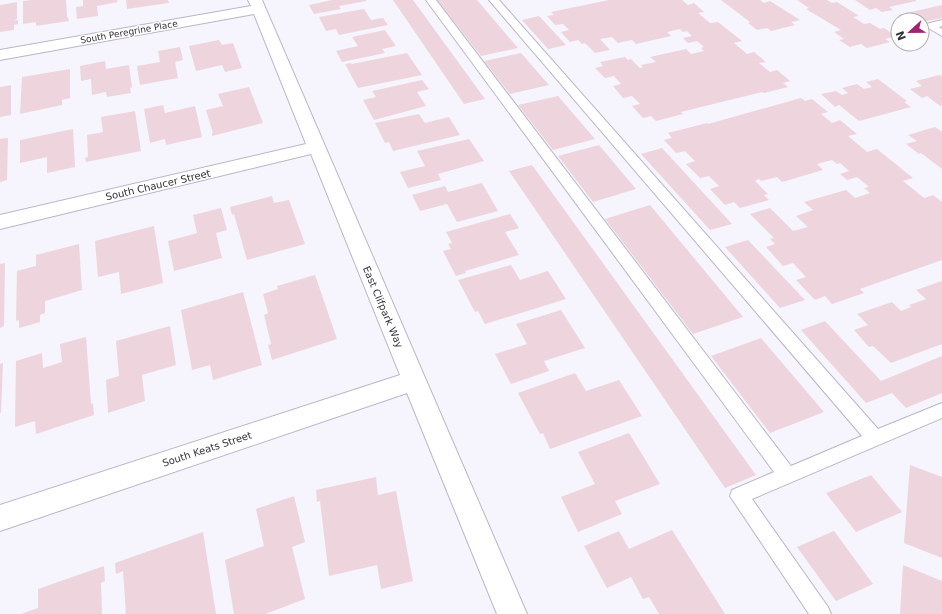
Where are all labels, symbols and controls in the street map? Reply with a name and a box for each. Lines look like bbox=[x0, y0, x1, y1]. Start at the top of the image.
north arrow bbox=[890, 12, 930, 52]
street label: South Peregrine Place bbox=[80, 18, 179, 45]
text: N bbox=[893, 29, 909, 42]
street label: South Chaucer Street bbox=[104, 168, 212, 202]
street label: East Clifpark Way bbox=[361, 264, 405, 350]
street label: South Keats Street bbox=[161, 429, 253, 469]

